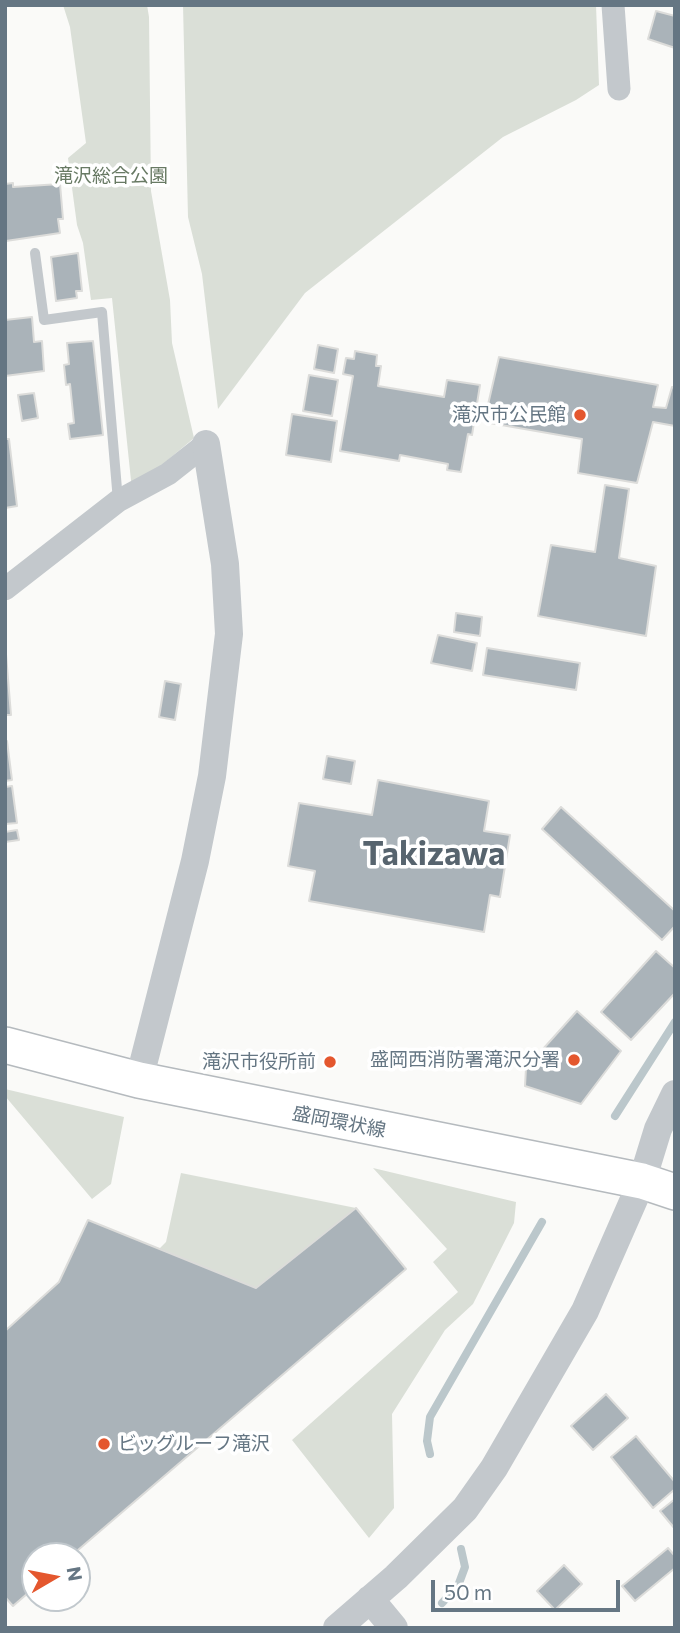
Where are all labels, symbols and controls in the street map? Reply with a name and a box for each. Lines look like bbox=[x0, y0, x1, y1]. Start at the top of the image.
park label: 滝沢総合公園 bbox=[54, 165, 168, 187]
place label: 滝沢市公民館 bbox=[452, 404, 566, 426]
marker: 滝沢市公民館 bbox=[572, 407, 588, 423]
district label: Takizawa bbox=[363, 834, 505, 874]
place label: 盛岡西消防署滝沢分署 bbox=[370, 1049, 560, 1071]
place label: 滝沢市役所前 bbox=[202, 1051, 316, 1073]
marker: 盛岡西消防署滝沢分署 bbox=[566, 1052, 582, 1068]
marker: 滝沢市役所前 bbox=[322, 1054, 338, 1070]
street label: 盛岡環状線 bbox=[290, 1102, 388, 1142]
place label: ビッグルーフ滝沢 bbox=[118, 1433, 270, 1455]
marker: ビッグルーフ滝沢 bbox=[96, 1436, 112, 1452]
north arrow bbox=[21, 1542, 91, 1612]
text: N bbox=[63, 1565, 88, 1583]
scale bar bbox=[435, 1566, 624, 1610]
text: 50 m bbox=[444, 1579, 492, 1604]

